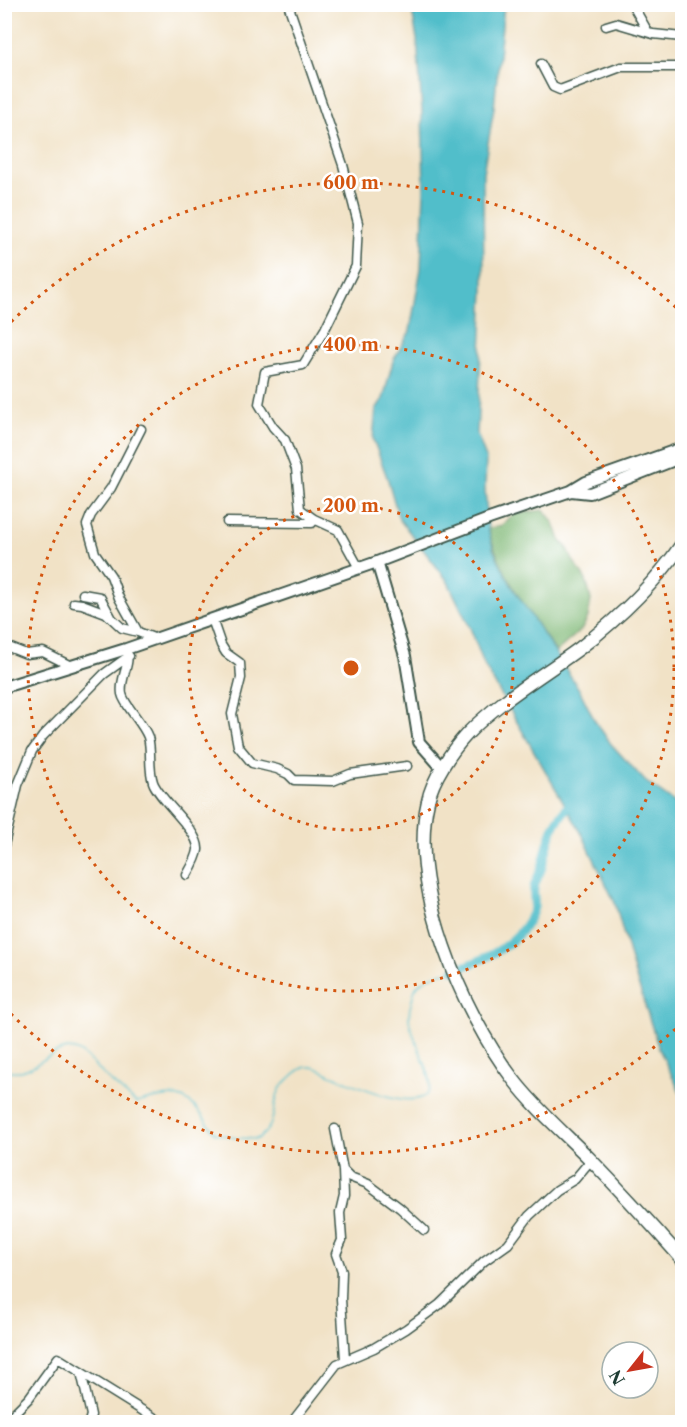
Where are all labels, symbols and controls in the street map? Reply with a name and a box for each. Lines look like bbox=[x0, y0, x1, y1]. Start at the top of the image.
text: 600 m bbox=[323, 172, 379, 194]
text: 400 m bbox=[323, 334, 379, 356]
text: 200 m bbox=[323, 495, 379, 517]
centre of rings bbox=[341, 658, 361, 678]
north arrow bbox=[600, 1340, 660, 1400]
text: N bbox=[605, 1367, 629, 1389]

